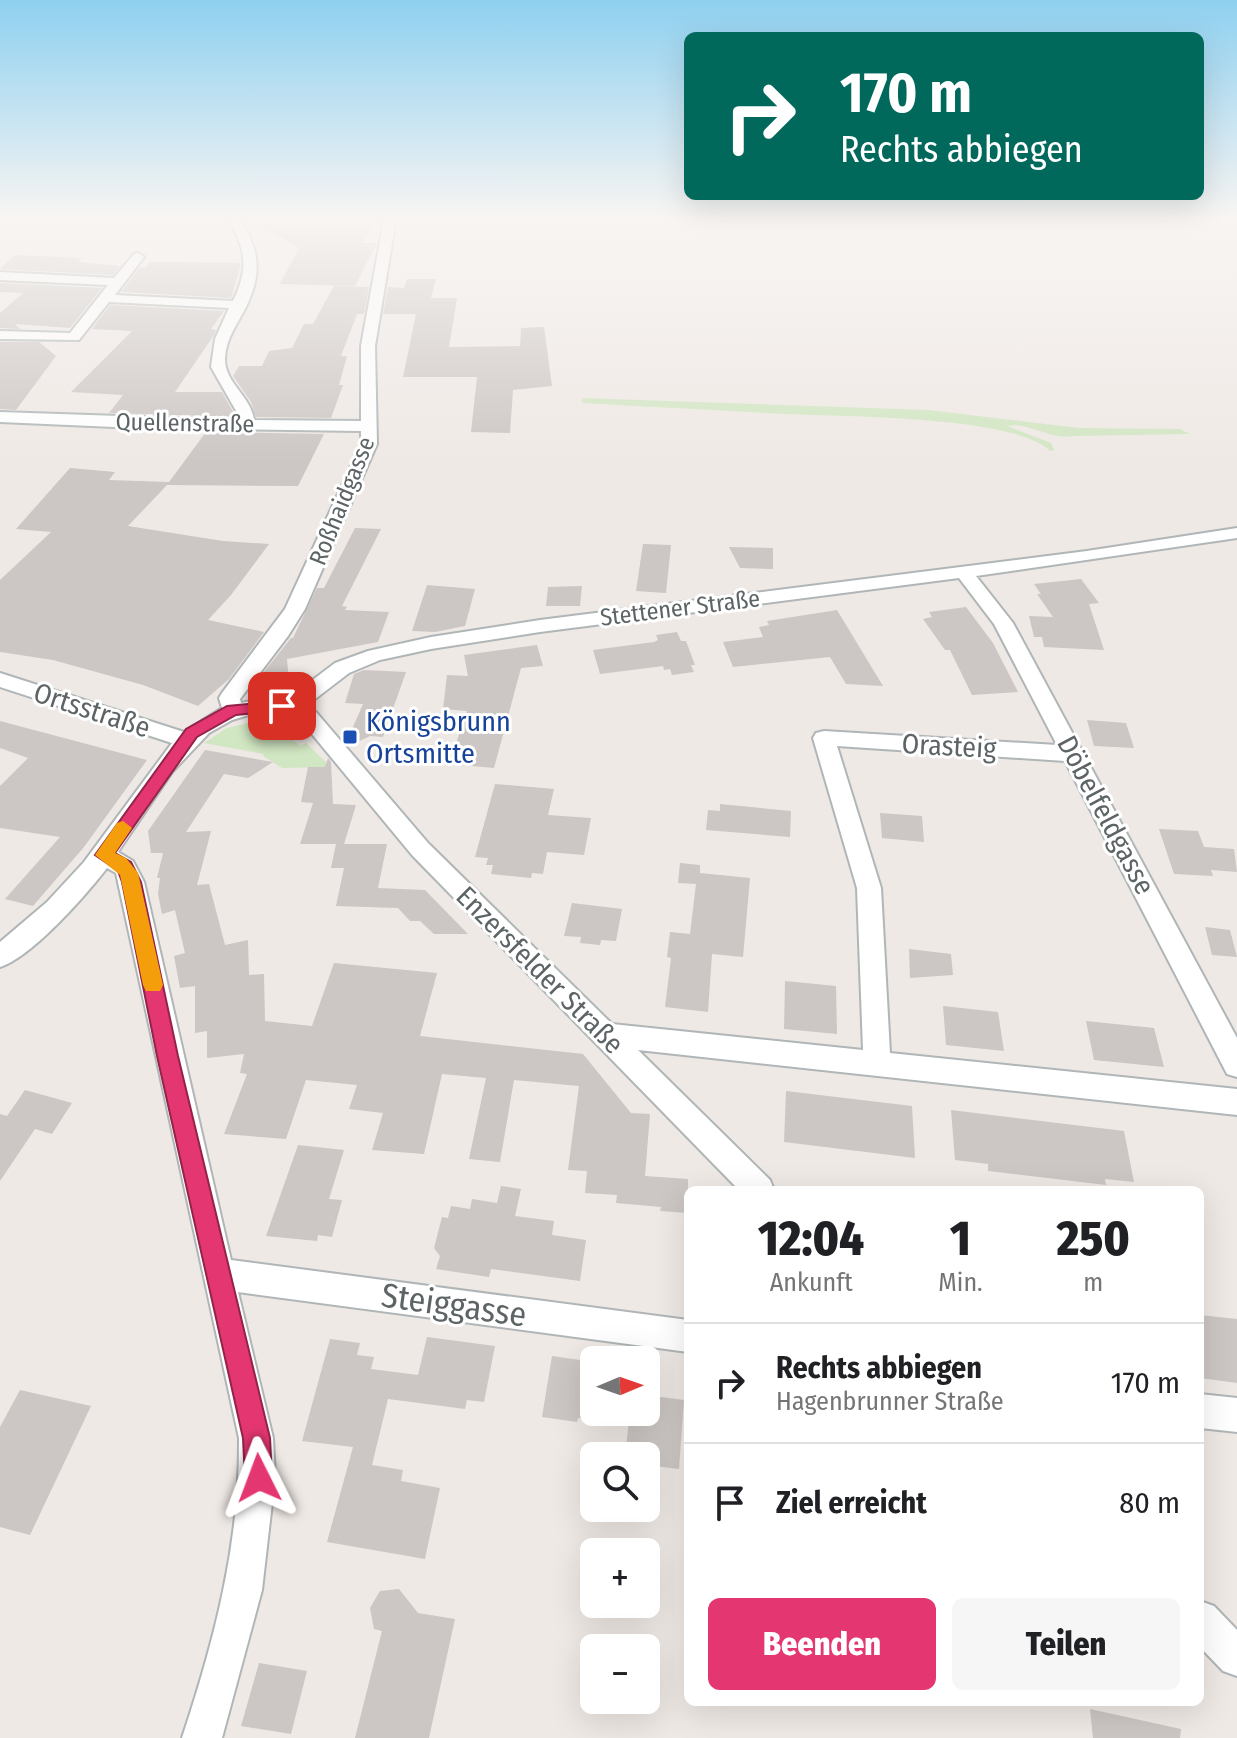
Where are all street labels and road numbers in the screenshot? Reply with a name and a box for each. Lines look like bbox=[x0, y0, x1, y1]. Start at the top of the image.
street label: Quellenstraße bbox=[115, 408, 255, 438]
street label: Roßhaidgasse bbox=[304, 433, 380, 569]
street label: Stettener Straße bbox=[598, 584, 762, 632]
street label: Ortsstraße bbox=[29, 676, 155, 744]
street label: Orasteig bbox=[901, 727, 998, 765]
street label: Döbelfeldgasse bbox=[1050, 730, 1162, 900]
street label: Enzersfelder Straße bbox=[450, 880, 630, 1060]
street label: Steiggasse bbox=[379, 1275, 529, 1335]

